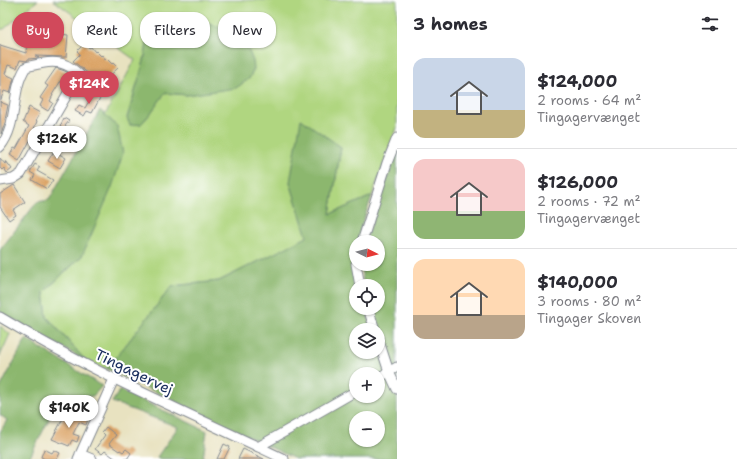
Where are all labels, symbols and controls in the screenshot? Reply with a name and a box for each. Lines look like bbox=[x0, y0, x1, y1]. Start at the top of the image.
chip: Buy bbox=[12, 12, 64, 48]
chip: Rent bbox=[72, 12, 132, 48]
chip: Filters bbox=[140, 12, 210, 48]
chip: New bbox=[218, 12, 276, 48]
text: 3 homes bbox=[413, 13, 488, 35]
icon: filters bbox=[699, 13, 721, 35]
text: $124,000 bbox=[537, 70, 617, 92]
pin: $124K bbox=[61, 71, 117, 105]
icon: home bbox=[445, 74, 493, 122]
text: $124K bbox=[69, 75, 109, 92]
text: 2 rooms · 64 m² bbox=[537, 92, 641, 109]
text: Tingagervænget bbox=[537, 109, 640, 126]
pin: $126K bbox=[29, 126, 85, 160]
text: $126K bbox=[37, 130, 77, 147]
text: $126,000 bbox=[537, 171, 618, 193]
icon: home bbox=[445, 175, 493, 223]
text: 2 rooms · 72 m² bbox=[537, 193, 641, 210]
text: Tingagervænget bbox=[537, 210, 640, 227]
north arrow bbox=[349, 235, 385, 271]
map controls bbox=[349, 235, 385, 447]
text: $140,000 bbox=[537, 271, 618, 293]
icon: home bbox=[445, 275, 493, 323]
button: locate bbox=[349, 279, 385, 315]
text: 3 rooms · 80 m² bbox=[537, 293, 641, 310]
text: Tingager Skoven bbox=[537, 310, 641, 327]
button: layers bbox=[349, 323, 385, 359]
street label: Tingagervej bbox=[91, 344, 177, 400]
button: + bbox=[349, 367, 385, 403]
pin: $140K bbox=[41, 395, 97, 429]
text: $140K bbox=[48, 399, 90, 416]
button: − bbox=[349, 411, 385, 447]

